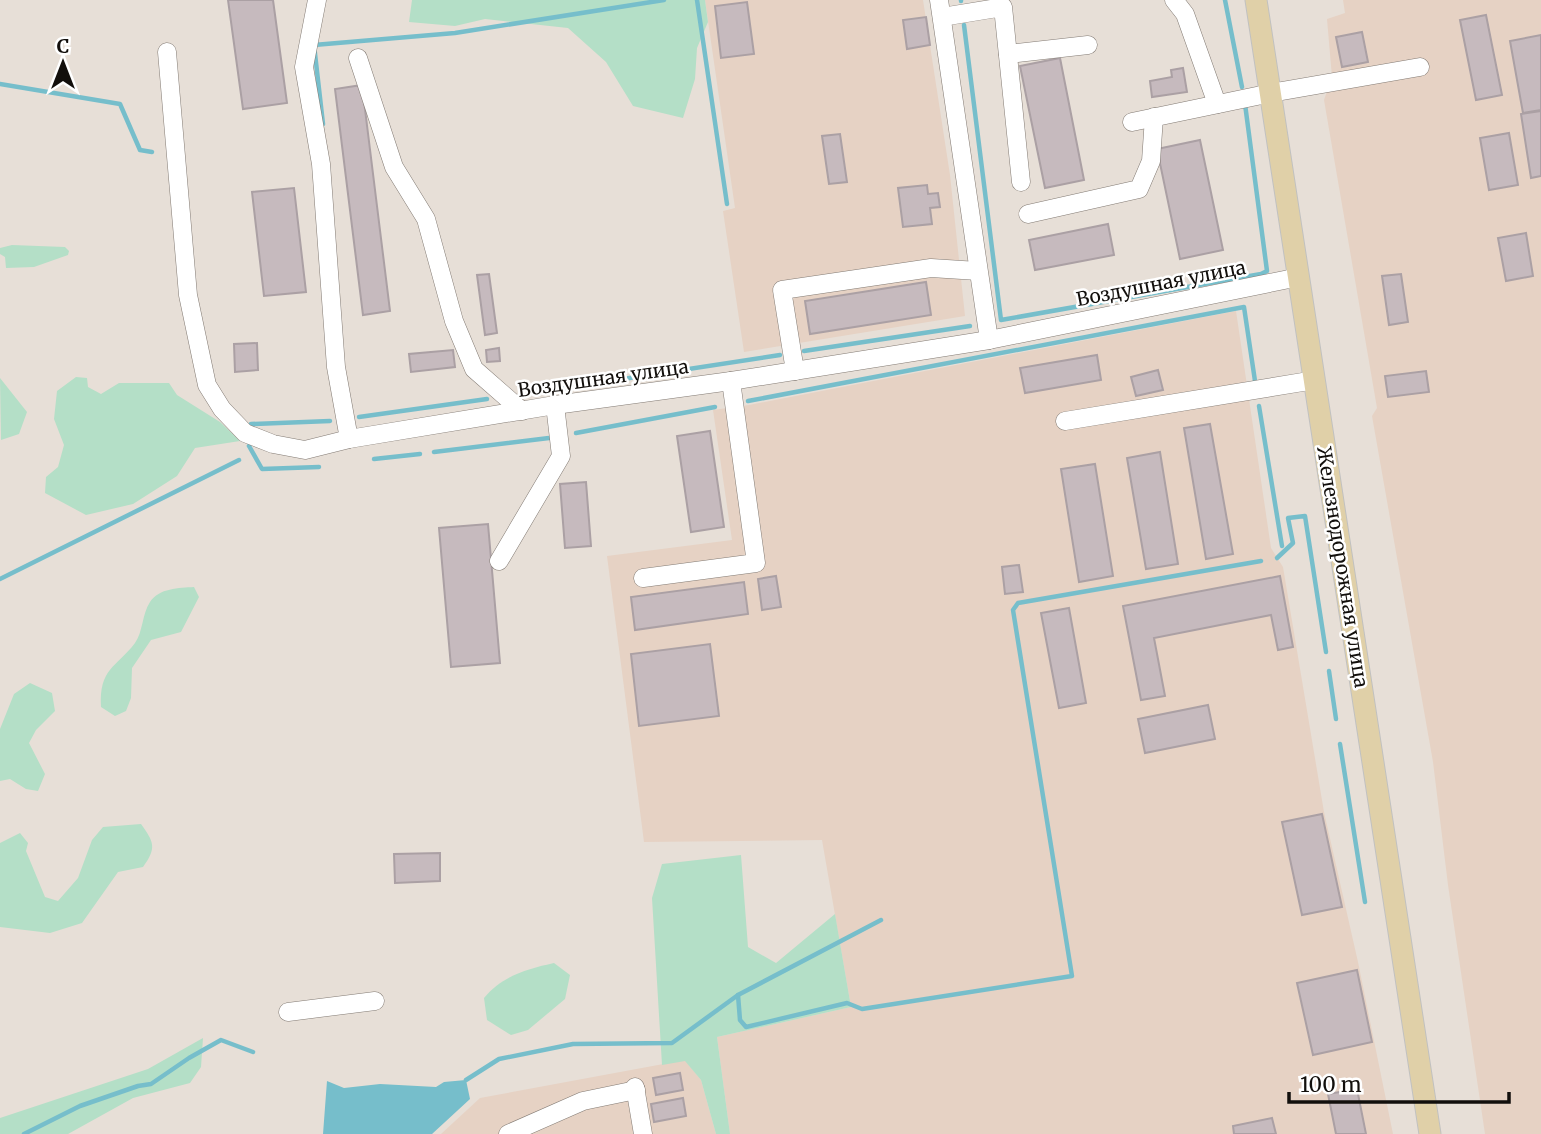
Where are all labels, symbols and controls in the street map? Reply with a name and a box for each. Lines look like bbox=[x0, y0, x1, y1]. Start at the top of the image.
north arrow bbox=[28, 28, 98, 98]
text: С bbox=[57, 34, 69, 58]
street label: Воздушная улица bbox=[1074, 255, 1248, 311]
street label: Воздушная улица bbox=[516, 354, 690, 402]
street label: Железнодорожная улица bbox=[1312, 445, 1374, 689]
scale bar bbox=[1289, 1060, 1510, 1104]
text: 100 m bbox=[1300, 1071, 1362, 1098]

